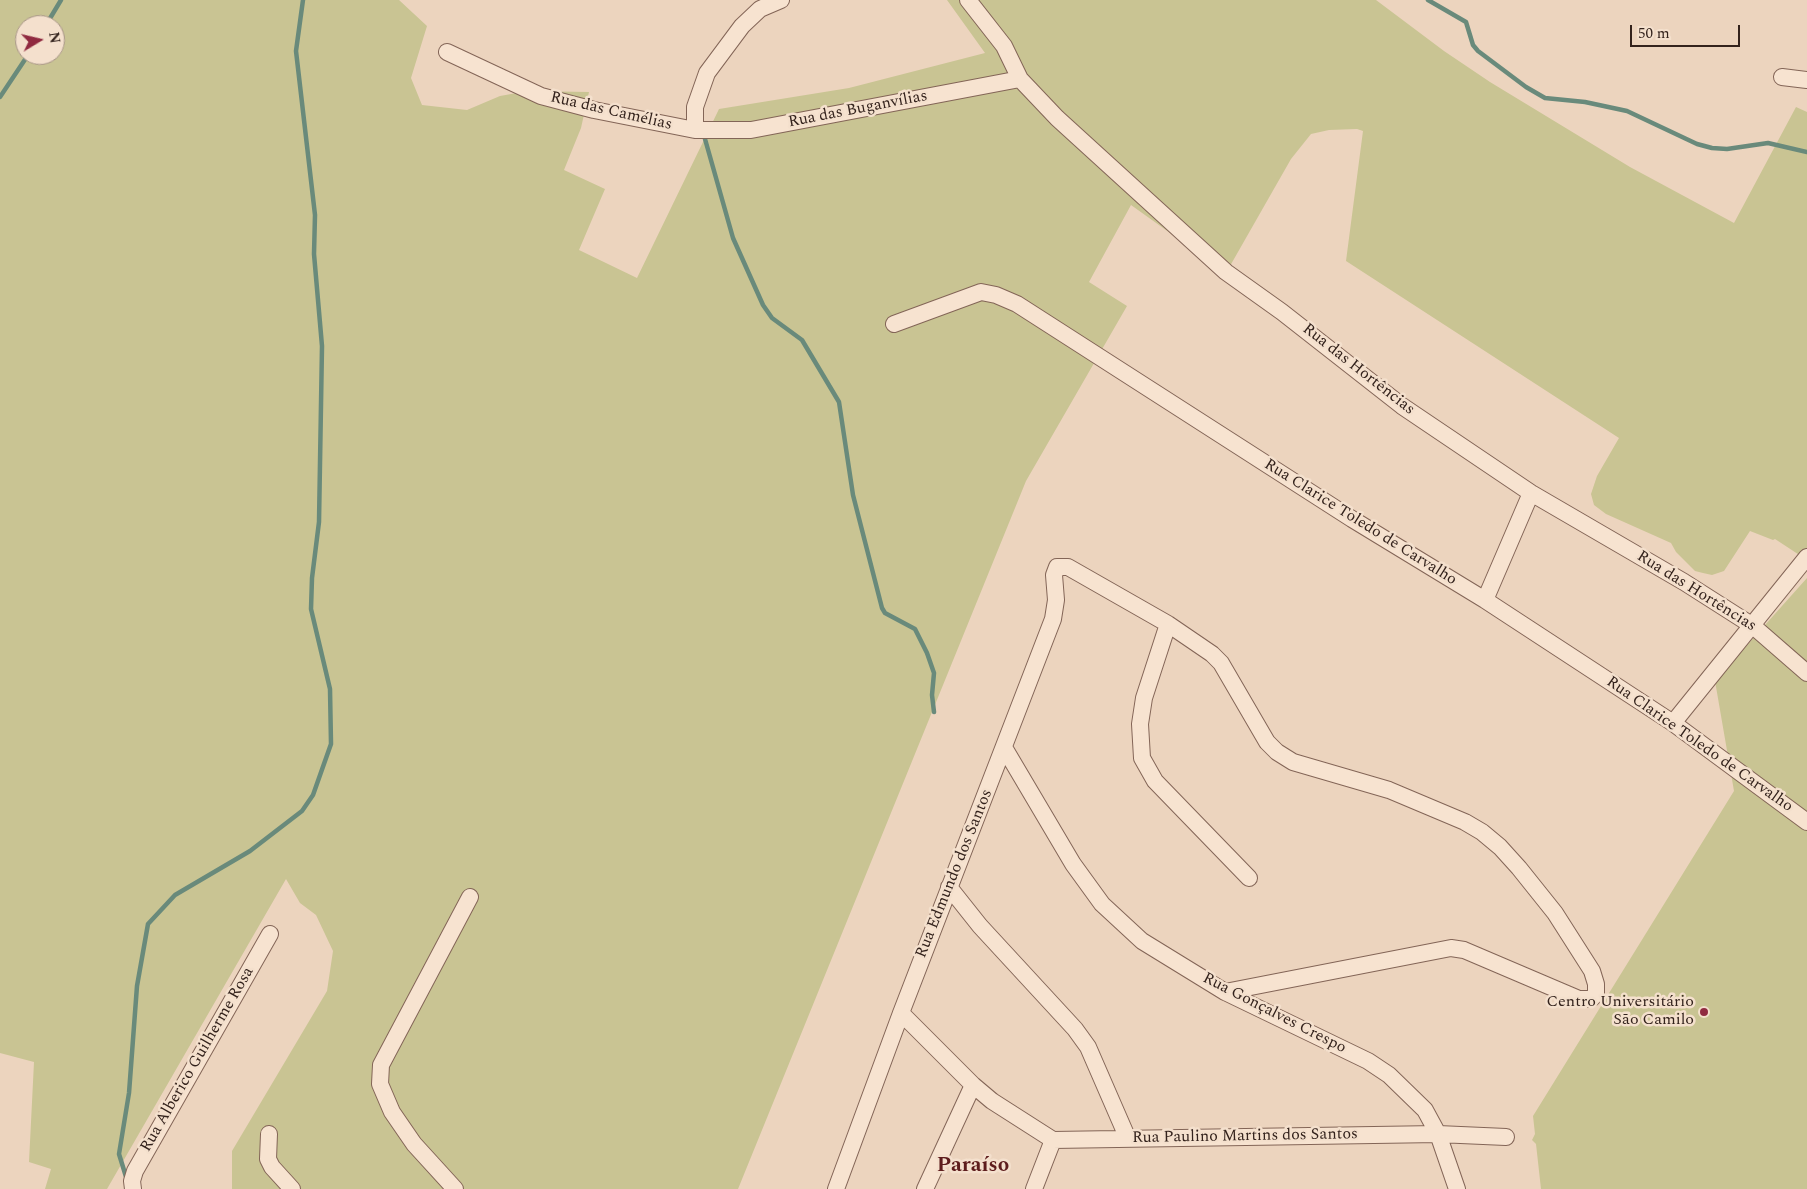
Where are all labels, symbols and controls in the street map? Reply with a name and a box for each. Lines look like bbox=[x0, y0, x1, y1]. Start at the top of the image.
north arrow bbox=[15, 15, 65, 65]
scale bar bbox=[1632, 15, 1742, 47]
text: 50 m bbox=[1638, 22, 1670, 45]
text: N bbox=[43, 30, 66, 45]
street label: Rua das Buganvílias bbox=[787, 87, 929, 133]
street label: Rua das Camélias bbox=[548, 89, 674, 135]
street label: Rua das Hortências bbox=[1298, 320, 1418, 420]
street label: Rua Clarice Toledo de Carvalho bbox=[1260, 456, 1460, 590]
street label: Rua das Hortências bbox=[1633, 548, 1759, 636]
street label: Rua Clarice Toledo de Carvalho bbox=[1602, 673, 1796, 817]
street label: Rua Edmundo dos Santos bbox=[912, 787, 998, 961]
street label: Rua Alberico Guilherme Rosa bbox=[137, 964, 259, 1156]
street label: Rua Gonçalves Crespo bbox=[1199, 969, 1349, 1059]
place label: Centro Universitário São Camilo bbox=[1546, 993, 1694, 1031]
marker: Centro Universitário São Camilo bbox=[1698, 1006, 1710, 1018]
street label: Rua Paulino Martins dos Santos bbox=[1132, 1125, 1358, 1149]
district label: Paraíso bbox=[937, 1154, 1009, 1180]

